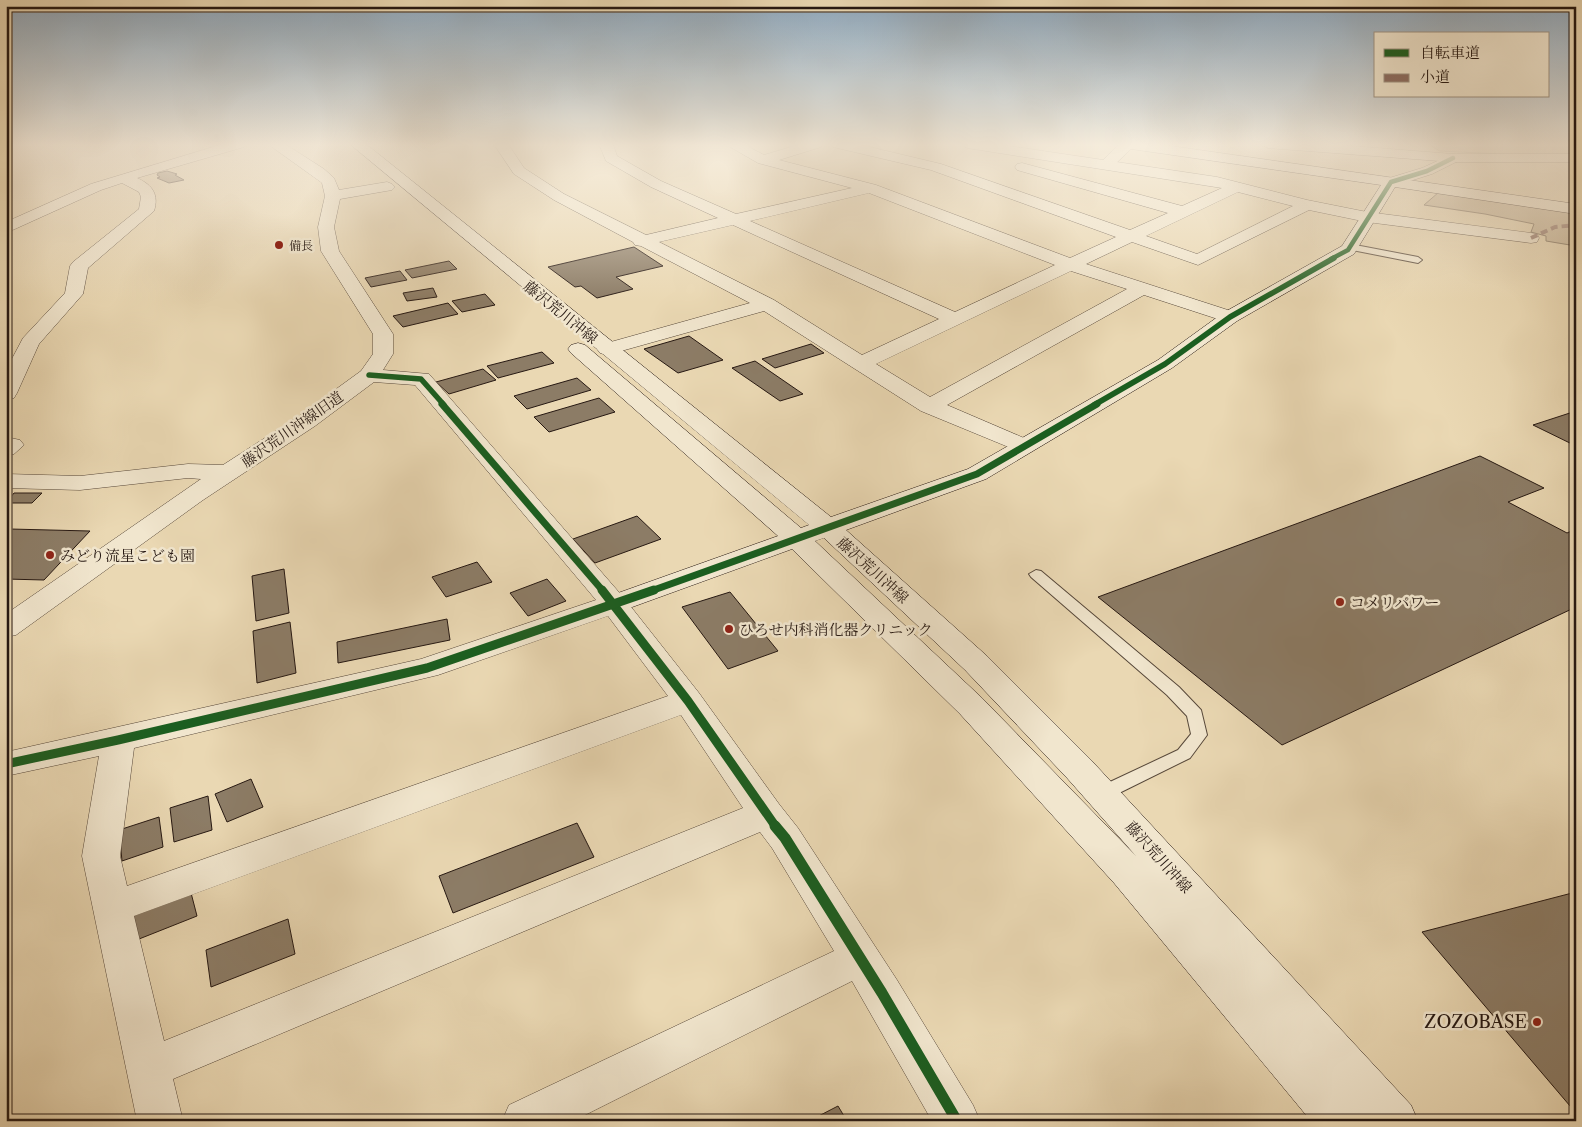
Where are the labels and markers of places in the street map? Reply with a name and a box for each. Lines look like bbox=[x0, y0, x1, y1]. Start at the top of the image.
place label: 備長 bbox=[289, 238, 313, 253]
marker: 備長 bbox=[273, 239, 285, 251]
place label: みどり流星こども園 bbox=[60, 546, 195, 565]
marker: みどり流星こども園 bbox=[44, 549, 56, 561]
place label: コメリパワー bbox=[1350, 593, 1440, 612]
marker: コメリパワー bbox=[1334, 596, 1346, 608]
place label: ひろせ内科消化器クリニック bbox=[739, 620, 933, 639]
marker: ひろせ内科消化器クリニック bbox=[723, 623, 735, 635]
place label: ZOZOBASE bbox=[1424, 1011, 1527, 1033]
marker: ZOZOBASE bbox=[1531, 1016, 1543, 1028]

